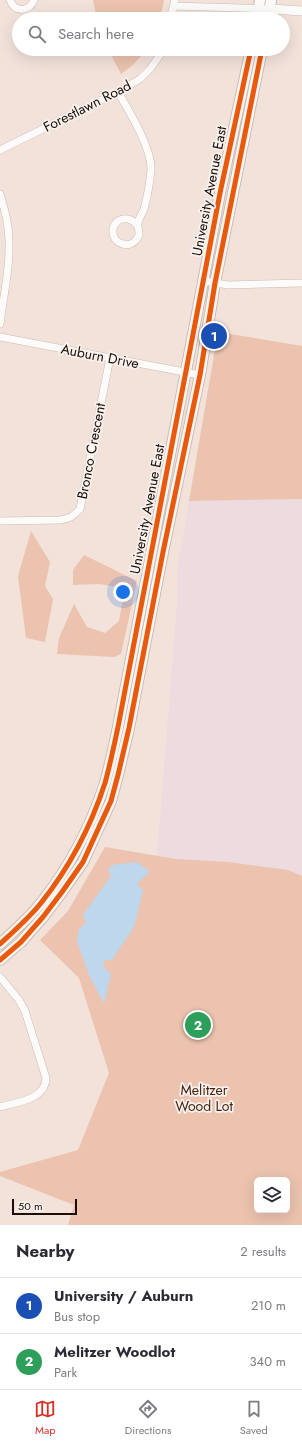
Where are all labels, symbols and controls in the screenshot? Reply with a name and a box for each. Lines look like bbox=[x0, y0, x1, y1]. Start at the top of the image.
search box bbox=[12, 12, 290, 56]
icon: search bbox=[26, 23, 48, 45]
text: Search here bbox=[58, 23, 134, 45]
street label: Forestlawn Road bbox=[40, 75, 134, 137]
street label: University Avenue East bbox=[187, 124, 232, 258]
pin: 1 bbox=[201, 321, 227, 351]
street label: Auburn Drive bbox=[59, 339, 141, 373]
street label: Bronco Crescent bbox=[72, 401, 110, 501]
street label: University Avenue East bbox=[125, 442, 170, 576]
your location bbox=[113, 582, 133, 602]
pin: 2 bbox=[185, 1010, 211, 1040]
park label: Melitzer Wood Lot bbox=[175, 1080, 233, 1116]
map controls bbox=[254, 1177, 290, 1213]
button: layers bbox=[254, 1177, 290, 1213]
scale bar bbox=[12, 1197, 77, 1216]
text: 50 m bbox=[18, 1198, 43, 1214]
text: Nearby bbox=[16, 1239, 74, 1263]
text: 2 results bbox=[240, 1242, 286, 1261]
text: University / Auburn bbox=[54, 1285, 193, 1307]
text: 1 bbox=[26, 1296, 32, 1315]
text: 210 m bbox=[251, 1296, 286, 1315]
text: Bus stop bbox=[54, 1307, 100, 1326]
text: Melitzer Woodlot bbox=[54, 1341, 175, 1363]
text: 2 bbox=[25, 1352, 33, 1371]
text: 340 m bbox=[249, 1352, 286, 1371]
text: Park bbox=[54, 1363, 77, 1382]
tab: Map bbox=[34, 1398, 56, 1438]
tab: Directions bbox=[125, 1398, 171, 1438]
tab: Saved bbox=[240, 1398, 268, 1438]

